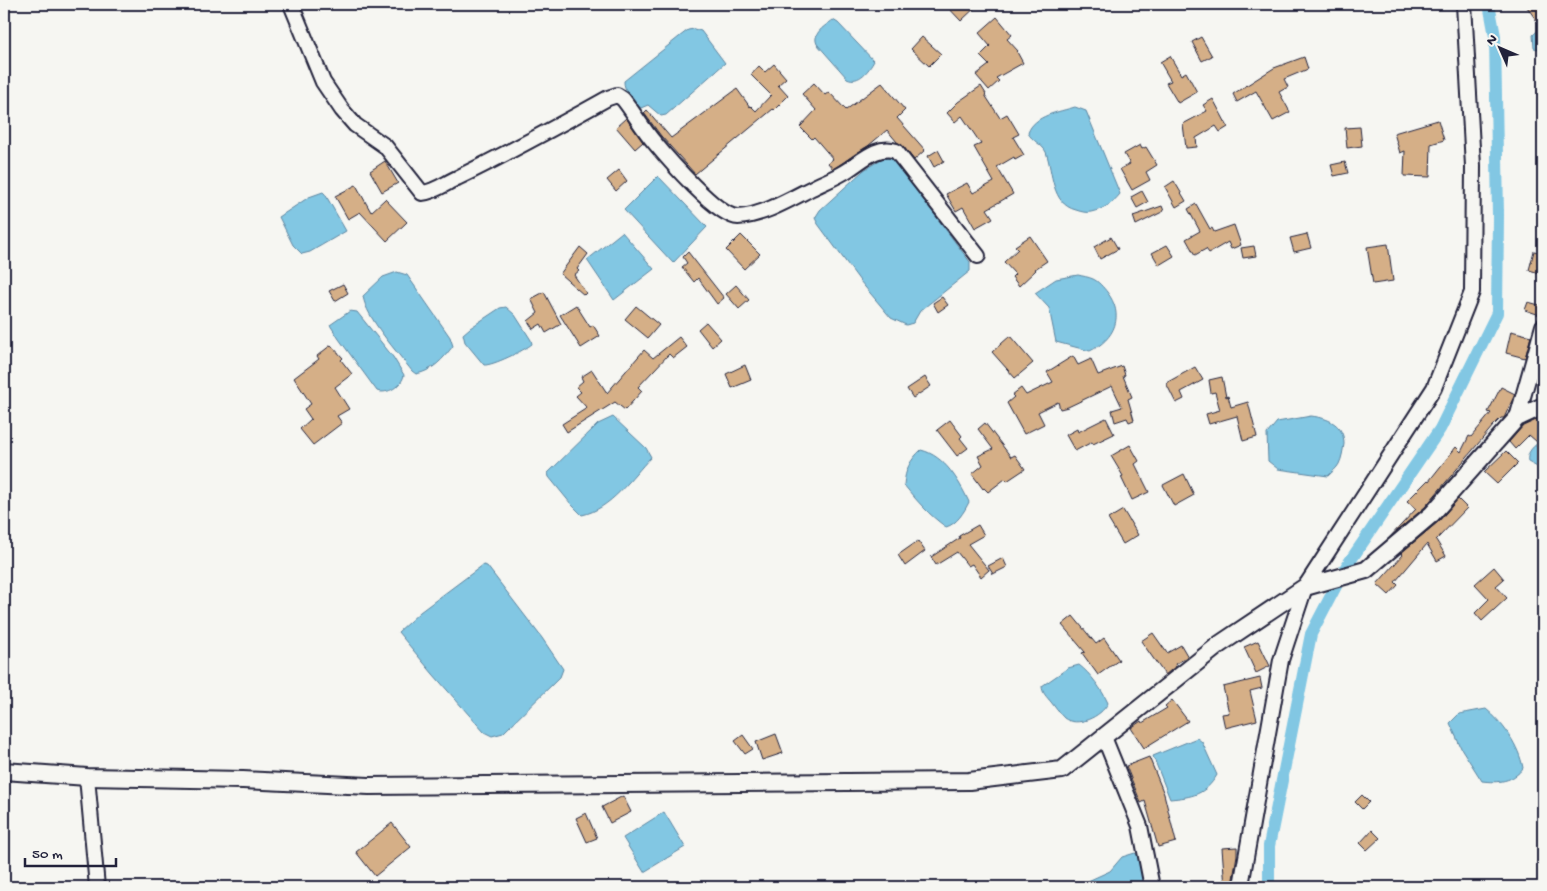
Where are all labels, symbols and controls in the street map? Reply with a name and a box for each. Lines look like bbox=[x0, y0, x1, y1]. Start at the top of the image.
north arrow bbox=[1474, 22, 1524, 72]
text: N bbox=[1483, 31, 1502, 50]
scale bar bbox=[25, 836, 116, 868]
text: 50 m bbox=[32, 846, 63, 864]

